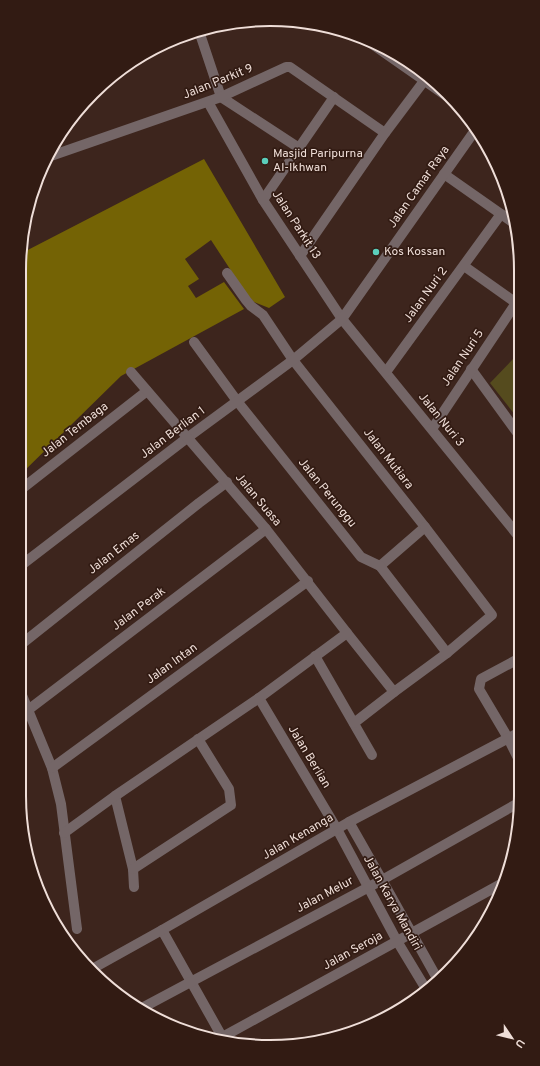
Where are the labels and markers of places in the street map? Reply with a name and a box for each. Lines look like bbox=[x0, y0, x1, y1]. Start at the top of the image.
place label: Masjid Paripurna Al-Ikhwan bbox=[273, 146, 363, 176]
marker: Masjid Paripurna Al-Ikhwan bbox=[260, 156, 270, 166]
place label: Kos Kossan bbox=[384, 244, 445, 260]
marker: Kos Kossan bbox=[371, 247, 381, 257]

